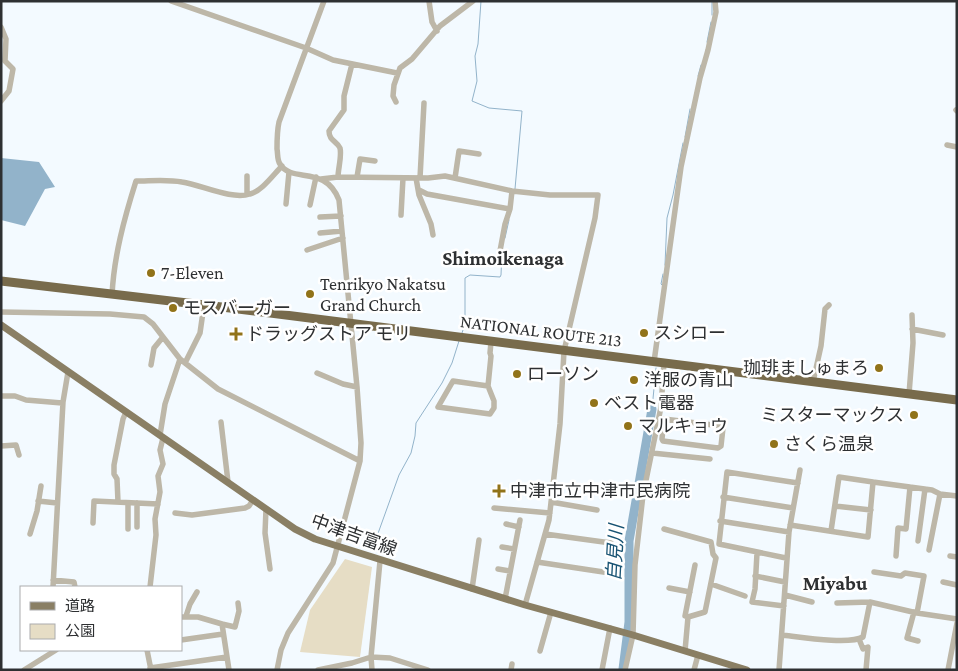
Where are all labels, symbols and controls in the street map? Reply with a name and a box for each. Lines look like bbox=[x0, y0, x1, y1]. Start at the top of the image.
district label: Shimoikenaga bbox=[442, 247, 564, 269]
place label: 7-Eleven bbox=[161, 263, 224, 283]
marker: 7-Eleven bbox=[145, 267, 157, 279]
place label: Tenrikyo Nakatsu Grand Church bbox=[320, 274, 446, 315]
marker: Tenrikyo Nakatsu Grand Church bbox=[304, 288, 316, 300]
place label: モスバーガー bbox=[183, 298, 291, 318]
marker: モスバーガー bbox=[167, 302, 179, 314]
street label: NATIONAL ROUTE 213 bbox=[459, 311, 623, 351]
place label: スシロー bbox=[654, 323, 726, 343]
place label: ドラッグストア モリ bbox=[246, 324, 411, 344]
marker: スシロー bbox=[638, 327, 650, 339]
marker: ドラッグストア モリ bbox=[230, 328, 242, 340]
place label: 珈琲ましゅまろ bbox=[743, 358, 869, 378]
marker: 珈琲ましゅまろ bbox=[873, 362, 885, 374]
place label: ローソン bbox=[527, 364, 599, 384]
marker: ローソン bbox=[511, 368, 523, 380]
place label: 洋服の青山 bbox=[644, 370, 734, 390]
marker: 洋服の青山 bbox=[628, 374, 640, 386]
place label: ベスト電器 bbox=[604, 393, 694, 413]
marker: ベスト電器 bbox=[588, 397, 600, 409]
place label: ミスターマックス bbox=[761, 405, 904, 425]
marker: ミスターマックス bbox=[908, 409, 920, 421]
place label: マルキョウ bbox=[638, 416, 728, 436]
marker: マルキョウ bbox=[622, 420, 634, 432]
place label: さくら温泉 bbox=[784, 434, 874, 454]
marker: さくら温泉 bbox=[768, 438, 780, 450]
place label: 中津市立中津市民病院 bbox=[510, 481, 690, 501]
marker: 中津市立中津市民病院 bbox=[492, 484, 506, 498]
street label: 中津吉富線 bbox=[308, 510, 400, 560]
water label: 自見川 bbox=[603, 522, 627, 582]
district label: Miyabu bbox=[803, 572, 868, 594]
legend bbox=[20, 586, 182, 651]
text: 道路 bbox=[65, 598, 95, 614]
text: 公園 bbox=[65, 623, 95, 639]

